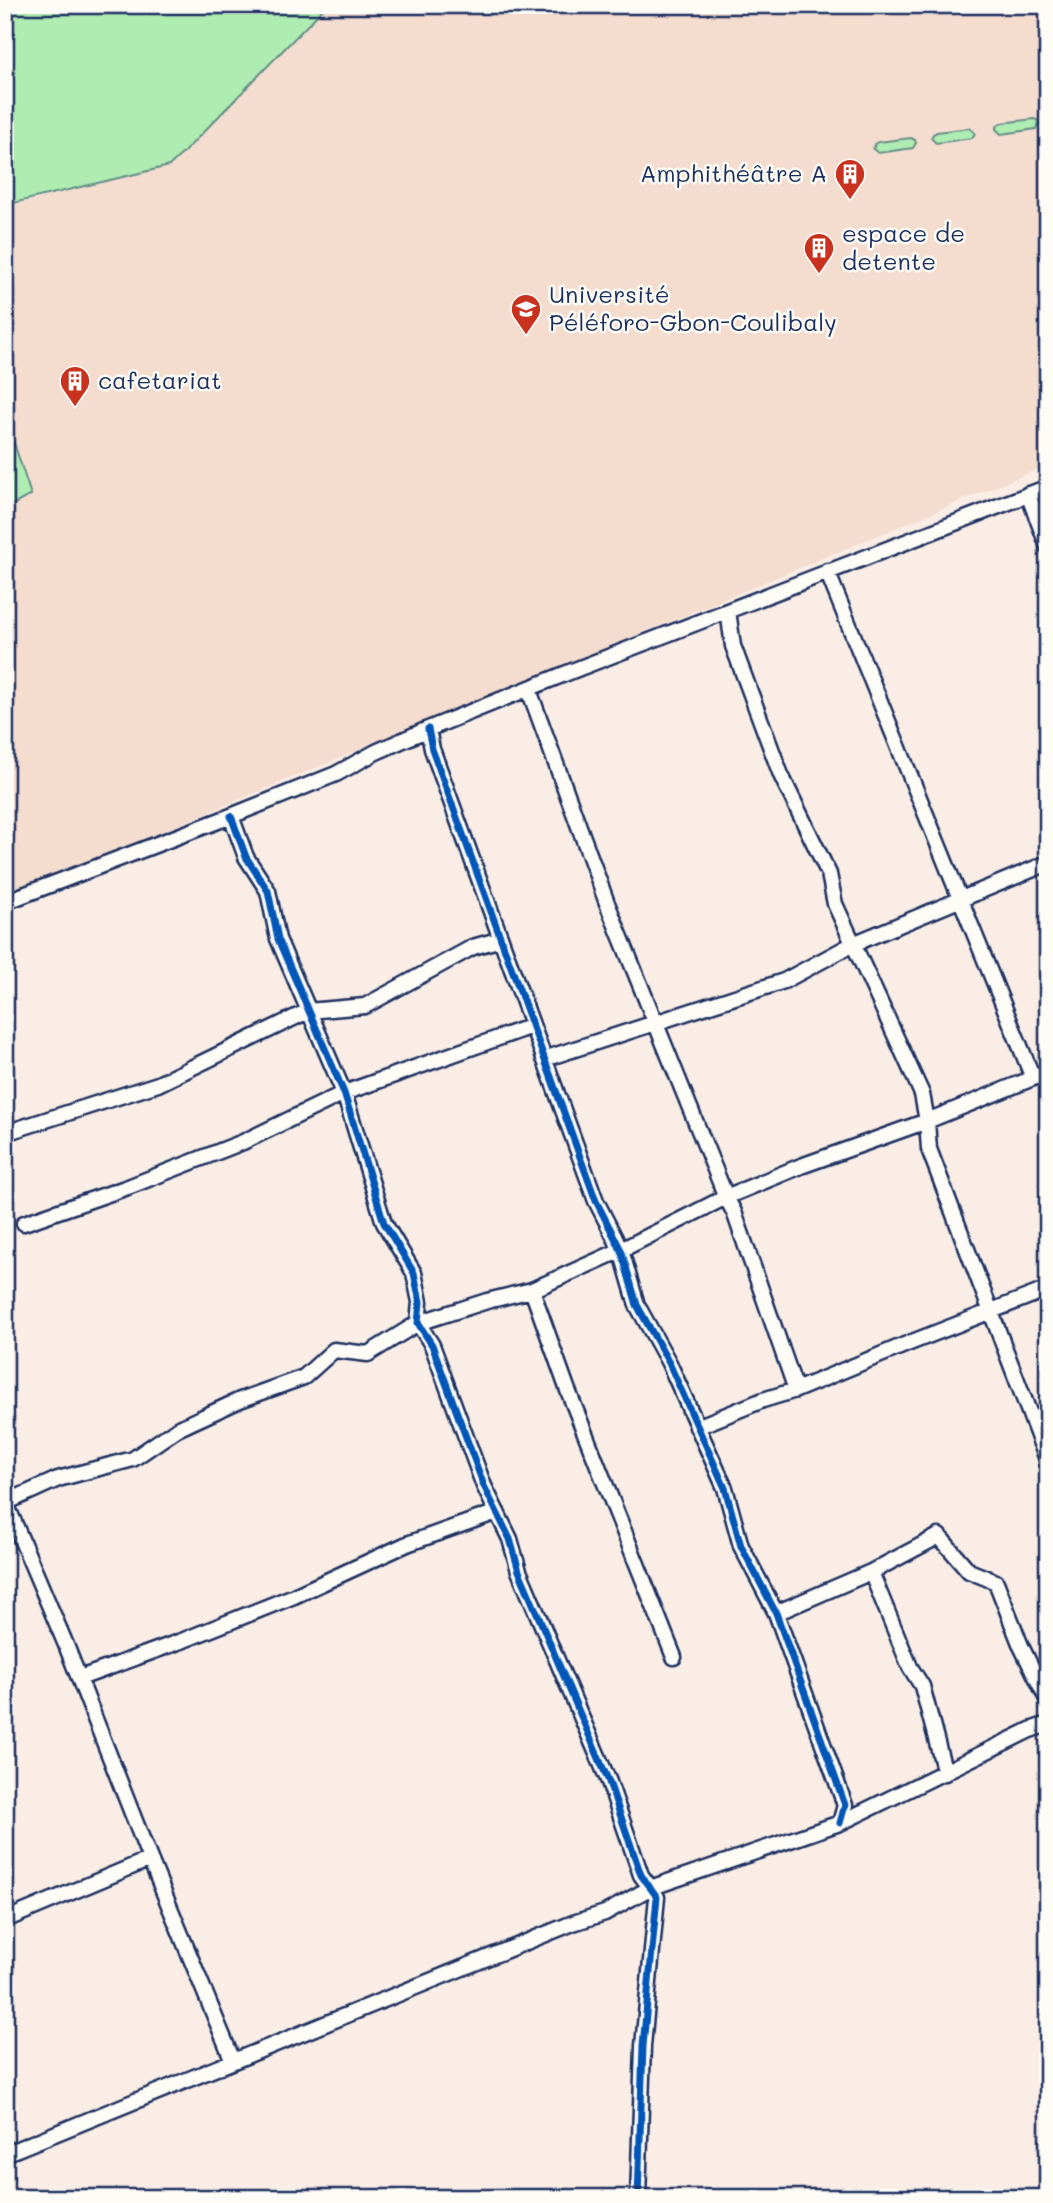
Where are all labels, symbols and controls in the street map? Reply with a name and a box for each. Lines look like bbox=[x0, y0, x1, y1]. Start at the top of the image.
place label: Amphithéâtre A bbox=[640, 157, 827, 188]
building icon: Amphithéâtre A bbox=[833, 157, 867, 201]
place label: espace de detente bbox=[842, 217, 965, 276]
building icon: espace de detente bbox=[802, 231, 836, 275]
place label: Université Péléforo-Gbon-Coulibaly bbox=[549, 278, 837, 337]
school or university icon: Université Péléforo-Gbon-Coulibaly bbox=[509, 292, 543, 336]
building icon: cafetariat bbox=[58, 364, 92, 408]
place label: cafetariat bbox=[98, 364, 222, 395]

